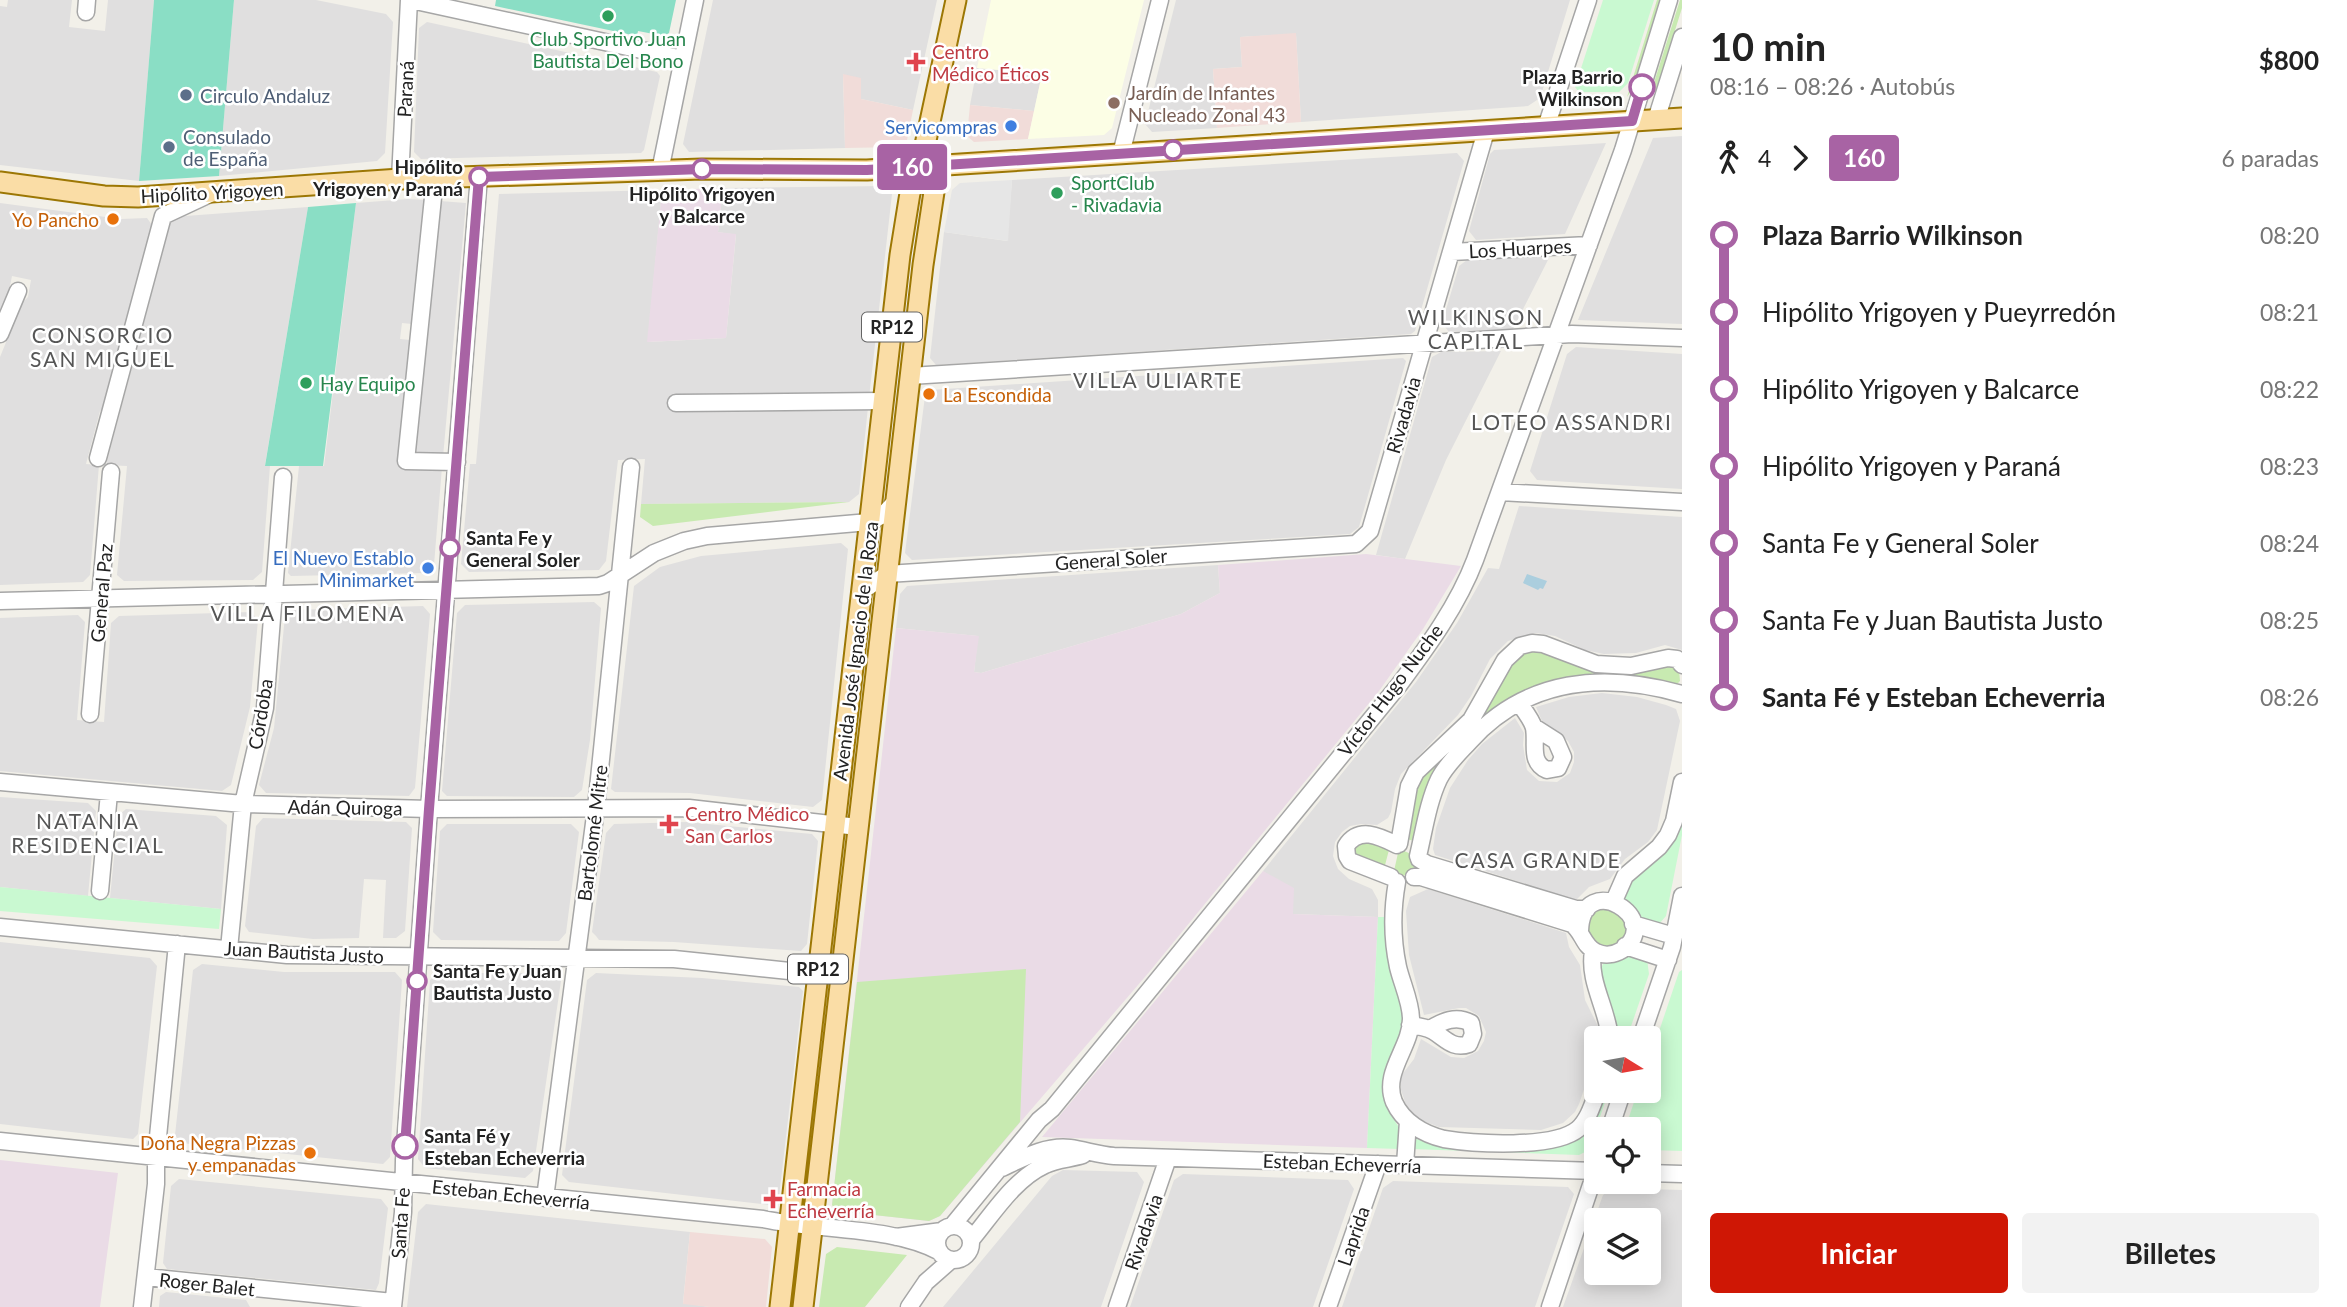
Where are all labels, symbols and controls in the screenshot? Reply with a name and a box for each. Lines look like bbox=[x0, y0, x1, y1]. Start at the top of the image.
marker: Club Sportivo Juan Bautista Del Bono bbox=[600, 8, 616, 24]
text: 10 min bbox=[1710, 23, 1826, 69]
place label: Club Sportivo Juan Bautista Del Bono bbox=[530, 27, 686, 72]
place label: Centro Médico Éticos bbox=[932, 40, 1049, 85]
text: $800 bbox=[2259, 44, 2319, 76]
marker: Centro Médico Éticos bbox=[906, 52, 926, 72]
street label: Paraná bbox=[392, 60, 418, 118]
place label: Plaza Barrio Wilkinson bbox=[1522, 65, 1623, 110]
text: 08:16 – 08:26 · Autobús bbox=[1710, 72, 1955, 100]
marker: Plaza Barrio Wilkinson bbox=[1629, 74, 1655, 100]
place label: Jardín de Infantes Nucleado Zonal 43 bbox=[1128, 81, 1285, 126]
place label: Circulo Andaluz bbox=[200, 84, 330, 107]
marker: Circulo Andaluz bbox=[178, 87, 194, 103]
marker: Jardín de Infantes Nucleado Zonal 43 bbox=[1106, 95, 1122, 111]
place label: Servicompras bbox=[885, 115, 997, 138]
marker: Servicompras bbox=[1003, 118, 1019, 134]
place label: Consulado de España bbox=[183, 125, 271, 170]
marker: Consulado de España bbox=[161, 139, 177, 155]
icon: walk bbox=[1710, 139, 1748, 177]
icon: forward bbox=[1781, 139, 1819, 177]
unlabelled marker bbox=[1163, 140, 1183, 160]
text: 160 bbox=[1843, 143, 1885, 172]
line badge: 160 bbox=[872, 144, 952, 190]
text: 4 bbox=[1758, 144, 1771, 172]
text: 6 paradas bbox=[2222, 144, 2319, 172]
text: 160 bbox=[891, 152, 933, 181]
place label: Hipólito Yrigoyen y Paraná bbox=[312, 155, 463, 200]
marker: Hipólito Yrigoyen y Balcarce bbox=[692, 159, 712, 179]
marker: Hipólito Yrigoyen y Paraná bbox=[469, 167, 489, 187]
place label: SportClub - Rivadavia bbox=[1071, 171, 1162, 216]
street label: Hipólito Yrigoyen bbox=[140, 177, 284, 207]
place label: Hipólito Yrigoyen y Balcarce bbox=[629, 182, 775, 227]
marker: SportClub - Rivadavia bbox=[1049, 185, 1065, 201]
place label: Yo Pancho bbox=[12, 208, 99, 231]
marker: Yo Pancho bbox=[105, 211, 121, 227]
text: Plaza Barrio Wilkinson bbox=[1762, 219, 2023, 251]
text: 08:20 bbox=[2260, 221, 2319, 249]
street label: Los Huarpes bbox=[1468, 234, 1572, 262]
text: Hipólito Yrigoyen y Pueyrredón bbox=[1762, 296, 2116, 328]
text: 08:21 bbox=[2260, 298, 2319, 326]
district label: WILKINSON CAPITAL bbox=[1408, 304, 1544, 353]
road number: RP12 bbox=[862, 312, 922, 342]
district label: CONSORCIO SAN MIGUEL bbox=[30, 322, 176, 371]
district label: VILLA ULIARTE bbox=[1073, 367, 1243, 392]
place label: Hay Equipo bbox=[320, 372, 415, 395]
text: Hipólito Yrigoyen y Balcarce bbox=[1762, 373, 2079, 405]
street label: Rivadavia bbox=[1381, 374, 1425, 456]
marker: Hay Equipo bbox=[298, 375, 314, 391]
text: 08:22 bbox=[2260, 375, 2319, 403]
place label: La Escondida bbox=[943, 383, 1052, 406]
marker: La Escondida bbox=[921, 386, 937, 402]
district label: LOTEO ASSANDRI bbox=[1471, 409, 1673, 434]
text: Hipólito Yrigoyen y Paraná bbox=[1762, 450, 2061, 482]
text: 08:23 bbox=[2260, 452, 2319, 480]
street label: Avenida José Ignacio de la Roza bbox=[828, 520, 882, 782]
place label: Santa Fe y General Soler bbox=[466, 526, 581, 571]
text: Santa Fe y General Soler bbox=[1762, 527, 2039, 559]
text: 08:24 bbox=[2260, 529, 2319, 557]
marker: Santa Fe y General Soler bbox=[440, 538, 460, 558]
street label: General Paz bbox=[85, 543, 117, 643]
street label: General Soler bbox=[1054, 544, 1168, 574]
place label: El Nuevo Establo Minimarket bbox=[273, 546, 414, 591]
marker: El Nuevo Establo Minimarket bbox=[420, 560, 436, 576]
district label: VILLA FILOMENA bbox=[210, 600, 406, 625]
text: Santa Fe y Juan Bautista Justo bbox=[1762, 604, 2103, 636]
text: 08:25 bbox=[2260, 606, 2319, 634]
street label: Víctor Hugo Nuche bbox=[1333, 619, 1447, 761]
street label: Córdoba bbox=[243, 677, 277, 751]
text: Santa Fé y Esteban Echeverria bbox=[1762, 681, 2106, 713]
text: 08:26 bbox=[2260, 683, 2319, 711]
street label: Bartolomé Mitre bbox=[572, 763, 612, 903]
street label: Adán Quiroga bbox=[287, 794, 403, 820]
place label: Centro Médico San Carlos bbox=[685, 802, 809, 847]
district label: NATANIA RESIDENCIAL bbox=[11, 808, 165, 857]
marker: Centro Médico San Carlos bbox=[659, 814, 679, 834]
district label: CASA GRANDE bbox=[1454, 847, 1622, 872]
street label: Juan Bautista Justo bbox=[223, 936, 385, 968]
road number: RP12 bbox=[788, 954, 848, 984]
place label: Santa Fe y Juan Bautista Justo bbox=[433, 959, 562, 1004]
marker: Santa Fe y Juan Bautista Justo bbox=[407, 971, 427, 991]
north arrow bbox=[1584, 1026, 1661, 1102]
map controls bbox=[1584, 1026, 1661, 1285]
button: locate bbox=[1584, 1117, 1661, 1194]
place label: Santa Fé y Esteban Echeverria bbox=[424, 1124, 585, 1169]
place label: Doña Negra Pizzas y empanadas bbox=[140, 1131, 296, 1176]
marker: Santa Fé y Esteban Echeverria bbox=[392, 1133, 418, 1159]
marker: Doña Negra Pizzas y empanadas bbox=[302, 1145, 318, 1161]
street label: Esteban Echeverría bbox=[1262, 1149, 1422, 1177]
street label: Esteban Echeverría bbox=[431, 1174, 591, 1214]
place label: Farmacia Echeverría bbox=[787, 1177, 874, 1222]
street label: Santa Fe bbox=[386, 1187, 414, 1259]
marker: Farmacia Echeverría bbox=[765, 1191, 781, 1207]
street label: Rivadavia bbox=[1119, 1191, 1167, 1273]
street label: Laprida bbox=[1332, 1203, 1374, 1269]
button: layers bbox=[1584, 1208, 1661, 1285]
button: Iniciar bbox=[1710, 1213, 2008, 1293]
button: Billetes bbox=[2022, 1213, 2319, 1293]
street label: Roger Balet bbox=[158, 1268, 256, 1300]

